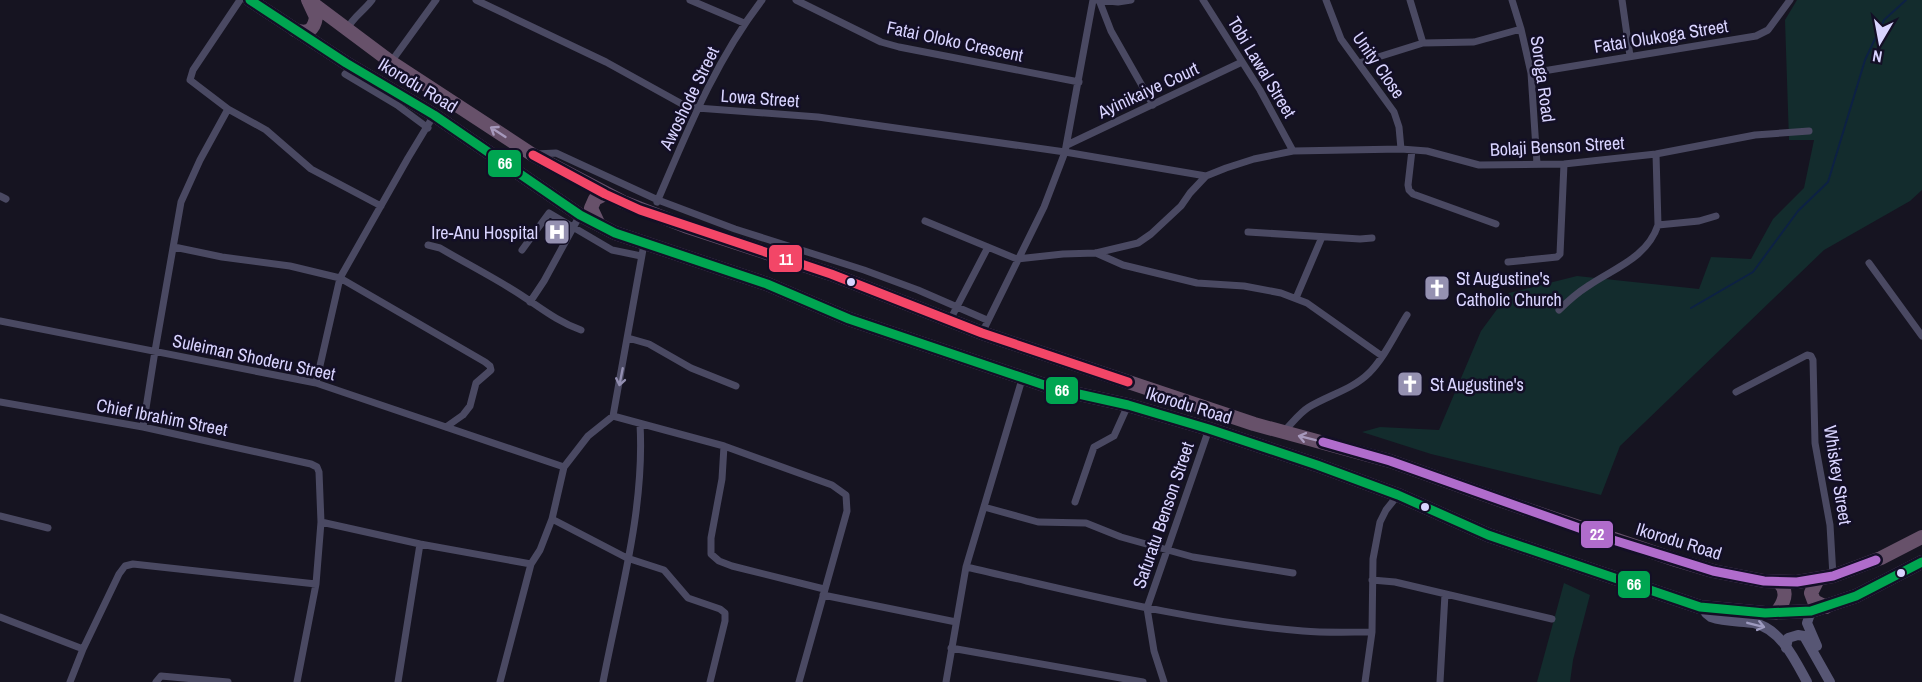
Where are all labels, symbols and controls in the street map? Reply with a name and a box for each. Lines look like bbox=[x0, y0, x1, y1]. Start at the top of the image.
street label: Tobi Lawal Street bbox=[1222, 12, 1302, 122]
north arrow bbox=[1850, 12, 1910, 72]
street label: Fatai Olukoga Street bbox=[1592, 13, 1730, 59]
street label: Fatai Oloko Crescent bbox=[885, 14, 1025, 68]
street label: Unity Close bbox=[1347, 27, 1411, 103]
street label: Soroga Road bbox=[1525, 34, 1561, 124]
street label: Awoshode Street bbox=[653, 42, 725, 155]
text: N bbox=[1871, 45, 1884, 68]
street label: Ikorodu Road bbox=[374, 51, 462, 119]
street label: Ayinikaiye Court bbox=[1092, 56, 1203, 125]
street label: Lowa Street bbox=[720, 83, 800, 113]
one-way arrow bbox=[491, 126, 507, 138]
street label: Bolaji Benson Street bbox=[1489, 130, 1625, 162]
line badge: 66 bbox=[487, 149, 522, 178]
text: 66 bbox=[498, 152, 512, 174]
hospital icon: Ire-Anu Hospital bbox=[542, 217, 572, 247]
place label: Ire-Anu Hospital bbox=[431, 220, 538, 245]
line badge: 11 bbox=[768, 244, 803, 273]
text: 11 bbox=[779, 248, 794, 270]
place label: St Augustine's Catholic Church bbox=[1456, 266, 1562, 312]
church icon: St Augustine's Catholic Church bbox=[1422, 273, 1452, 303]
unlabelled marker bbox=[845, 276, 857, 288]
street label: Suleiman Shoderu Street bbox=[170, 328, 338, 386]
one-way arrow bbox=[615, 367, 626, 386]
church icon: St Augustine's bbox=[1395, 369, 1425, 399]
place label: St Augustine's bbox=[1430, 372, 1524, 397]
line badge: 66 bbox=[1045, 376, 1079, 405]
text: 66 bbox=[1055, 379, 1069, 401]
street label: Ikorodu Road bbox=[1143, 380, 1235, 430]
street label: Chief Ibrahim Street bbox=[94, 392, 230, 442]
street label: Whiskey Street bbox=[1818, 424, 1858, 526]
one-way arrow bbox=[1298, 432, 1317, 444]
street label: Safuratu Benson Street bbox=[1126, 438, 1200, 592]
unlabelled marker bbox=[1419, 501, 1431, 513]
street label: Ikorodu Road bbox=[1633, 516, 1725, 566]
line badge: 22 bbox=[1580, 520, 1614, 549]
text: 22 bbox=[1590, 523, 1604, 545]
unlabelled marker bbox=[1895, 567, 1907, 579]
line badge: 66 bbox=[1617, 570, 1651, 599]
text: 66 bbox=[1627, 573, 1641, 595]
one-way arrow bbox=[1746, 620, 1765, 631]

